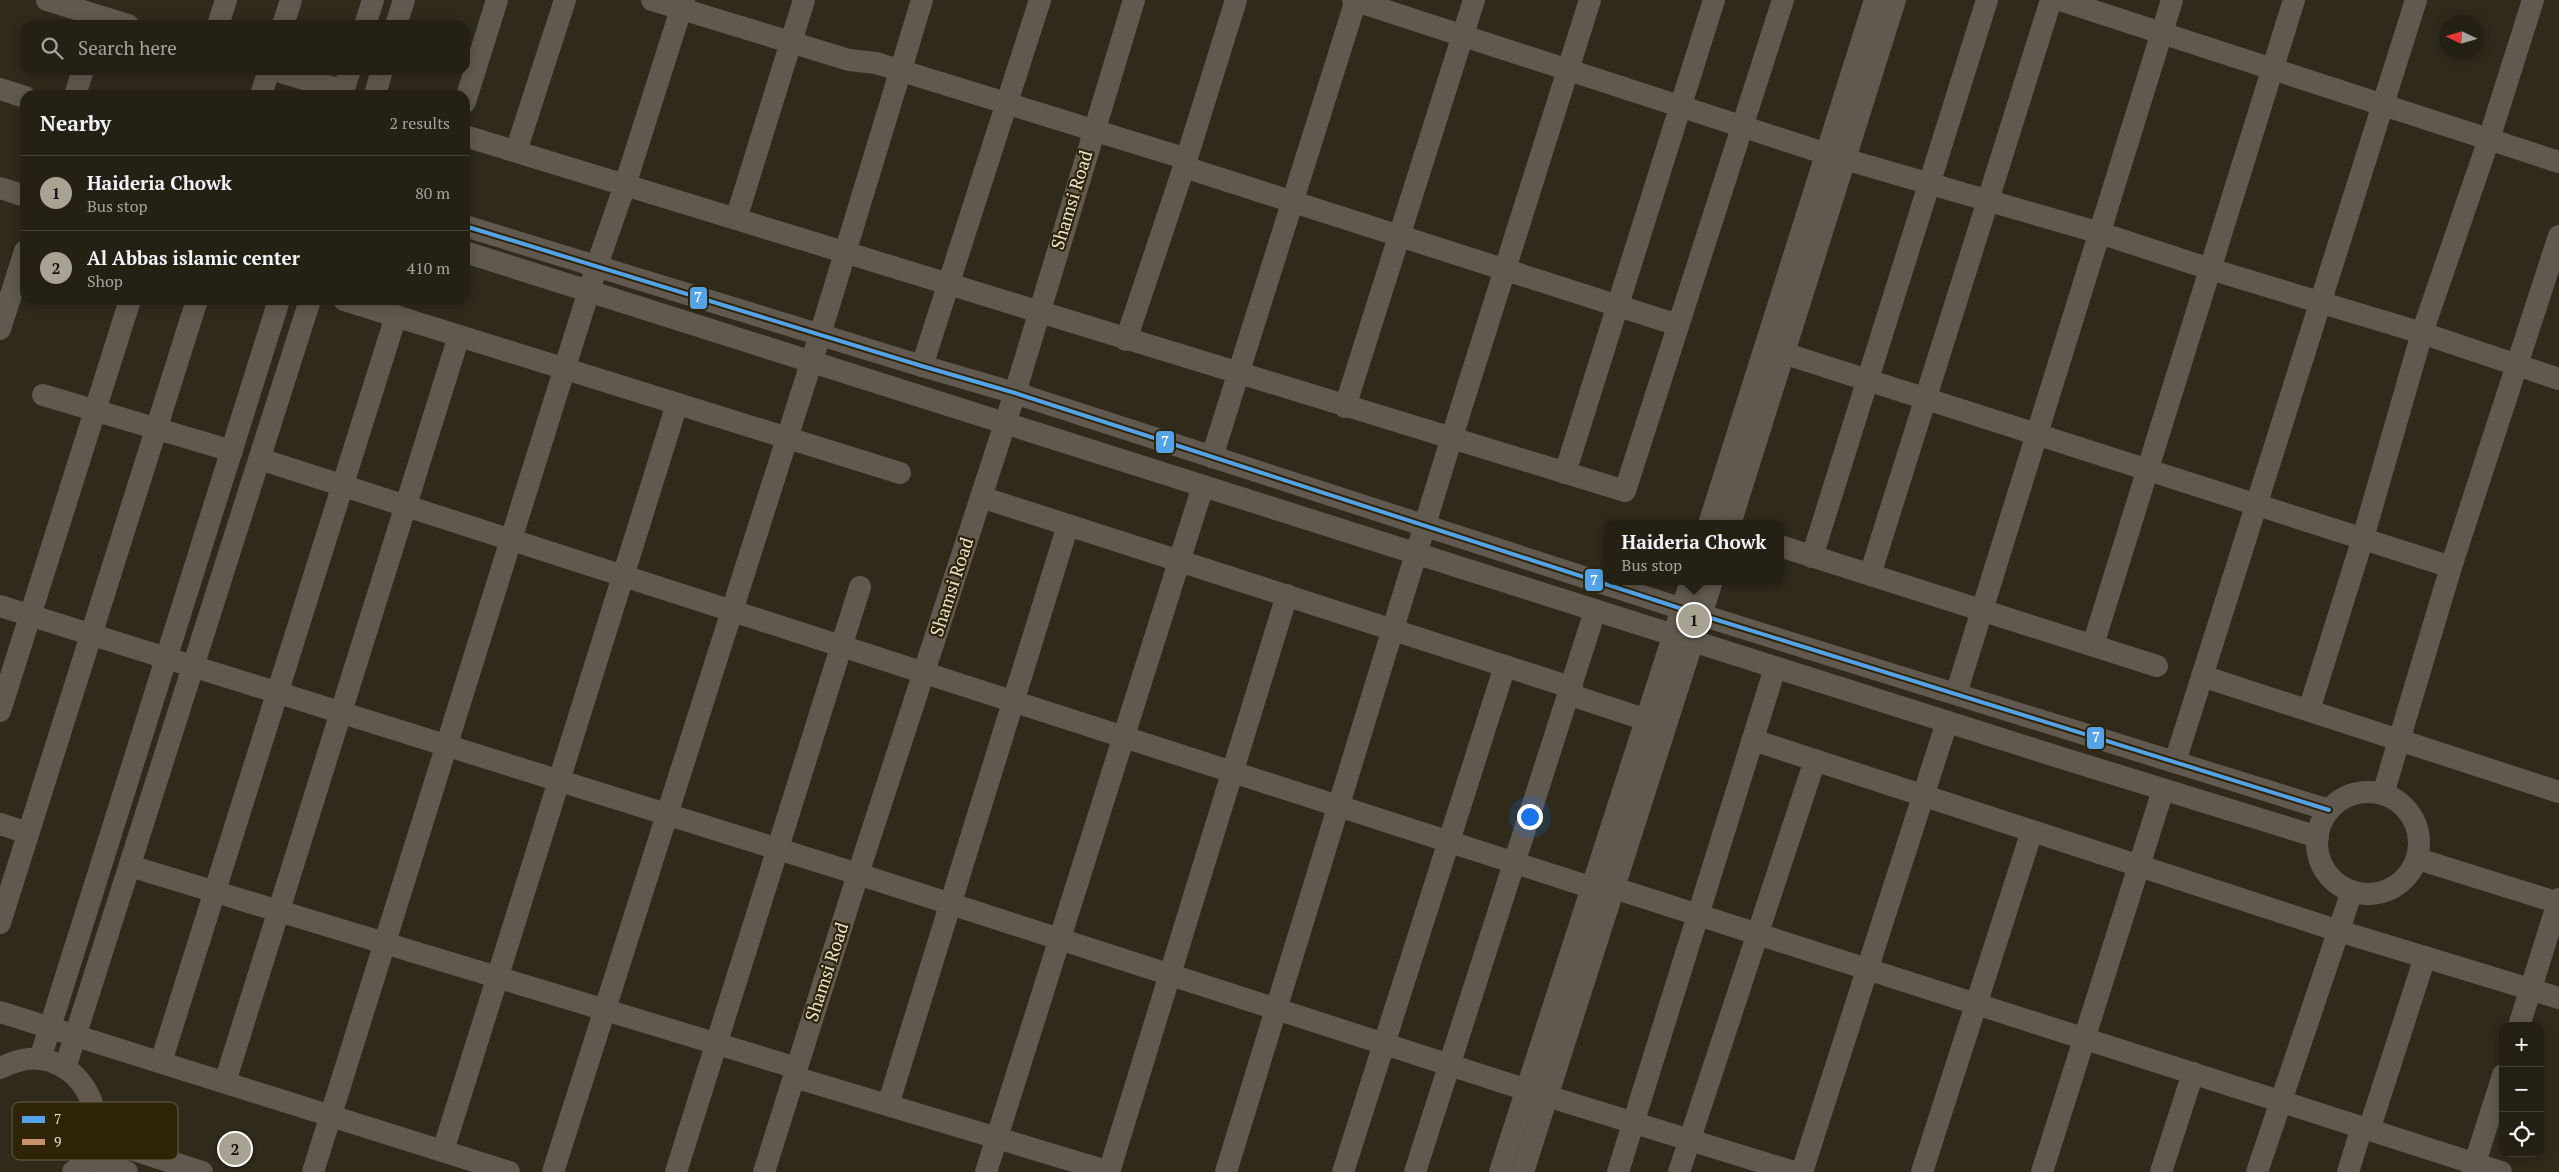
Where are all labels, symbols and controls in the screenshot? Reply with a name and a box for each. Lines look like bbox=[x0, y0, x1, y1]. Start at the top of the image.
north arrow bbox=[2439, 15, 2484, 60]
search box bbox=[20, 20, 470, 75]
icon: search bbox=[38, 34, 66, 62]
text: Search here bbox=[78, 35, 177, 60]
text: Nearby bbox=[40, 109, 111, 137]
text: 2 results bbox=[390, 112, 450, 134]
street label: Shamsi Road bbox=[1045, 147, 1098, 252]
text: Haideria Chowk bbox=[87, 170, 232, 195]
text: 1 bbox=[51, 182, 61, 204]
text: 80 m bbox=[415, 182, 450, 204]
text: Bus stop bbox=[87, 195, 148, 217]
text: Al Abbas islamic center bbox=[87, 245, 300, 270]
text: 2 bbox=[51, 257, 61, 279]
text: 410 m bbox=[407, 257, 450, 279]
text: Shop bbox=[87, 270, 123, 292]
line badge: 7 bbox=[689, 286, 708, 310]
text: 7 bbox=[694, 287, 702, 306]
line badge: 7 bbox=[1155, 430, 1175, 454]
text: 7 bbox=[1161, 431, 1169, 450]
popup bbox=[1604, 520, 1784, 585]
text: Haideria Chowk bbox=[1622, 529, 1766, 554]
street label: Shamsi Road bbox=[924, 534, 978, 639]
text: Bus stop bbox=[1622, 554, 1682, 576]
line badge: 7 bbox=[1584, 568, 1604, 592]
text: 7 bbox=[1590, 570, 1598, 589]
pin: 1 bbox=[1678, 601, 1710, 639]
line badge: 7 bbox=[2086, 726, 2105, 750]
text: 7 bbox=[2092, 727, 2100, 746]
your location bbox=[1517, 804, 1543, 830]
street label: Shamsi Road bbox=[799, 919, 853, 1024]
map controls bbox=[2499, 1022, 2544, 1157]
button: + bbox=[2499, 1022, 2544, 1067]
button: − bbox=[2499, 1067, 2544, 1112]
legend bbox=[12, 1102, 178, 1160]
text: 7 bbox=[54, 1109, 61, 1128]
button: locate bbox=[2499, 1112, 2544, 1157]
pin: 2 bbox=[219, 1130, 251, 1168]
text: 9 bbox=[54, 1132, 61, 1151]

